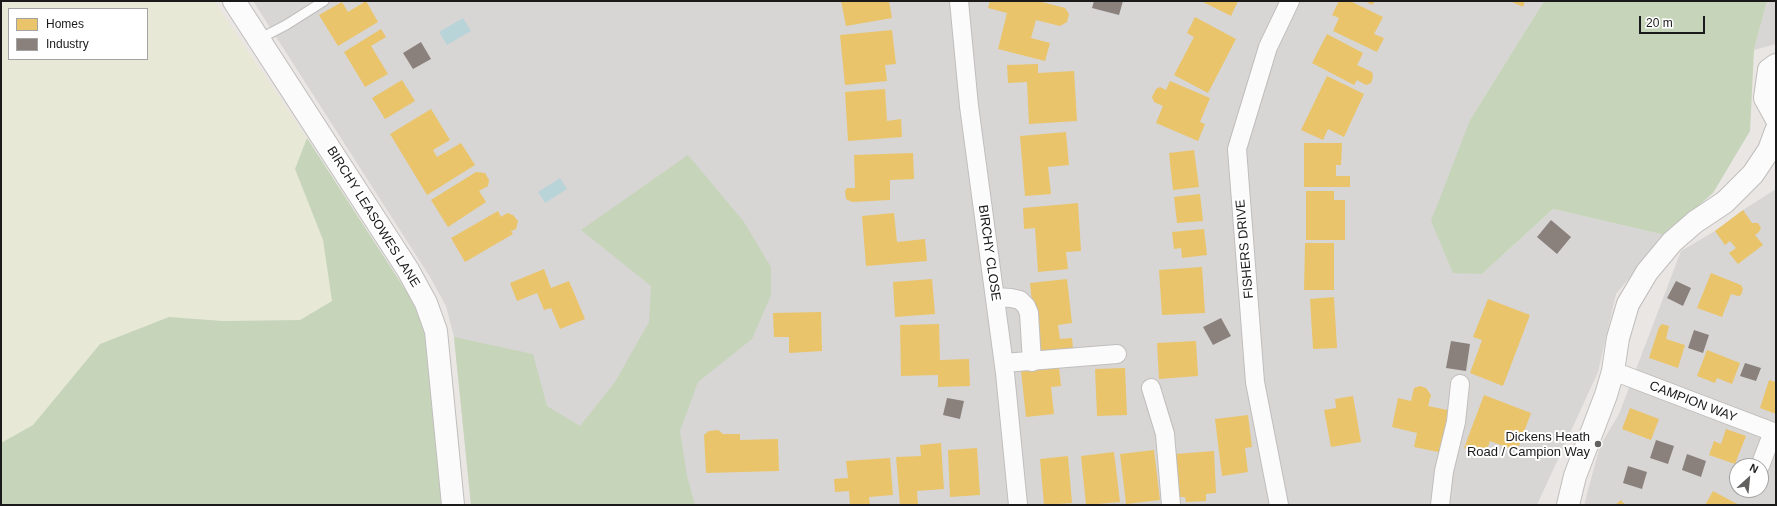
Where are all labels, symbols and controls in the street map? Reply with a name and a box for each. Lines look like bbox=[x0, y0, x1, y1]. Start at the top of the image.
legend bbox=[8, 8, 148, 60]
scale bar bbox=[1641, 8, 1707, 34]
text: 20 m bbox=[1646, 16, 1673, 30]
text: Homes bbox=[46, 17, 84, 31]
text: Industry bbox=[46, 37, 89, 51]
street label: BIRCHY LEASOWES LANE bbox=[323, 144, 423, 290]
street label: FISHERS DRIVE bbox=[1233, 199, 1257, 299]
street label: BIRCHY CLOSE bbox=[975, 204, 1003, 302]
street label: CAMPION WAY bbox=[1647, 378, 1739, 426]
place label: Dickens Heath Road / Campion Way bbox=[1467, 429, 1590, 460]
marker: Dickens Heath Road / Campion Way bbox=[1593, 439, 1603, 449]
north arrow bbox=[1729, 458, 1769, 498]
text: N bbox=[1748, 461, 1760, 475]

